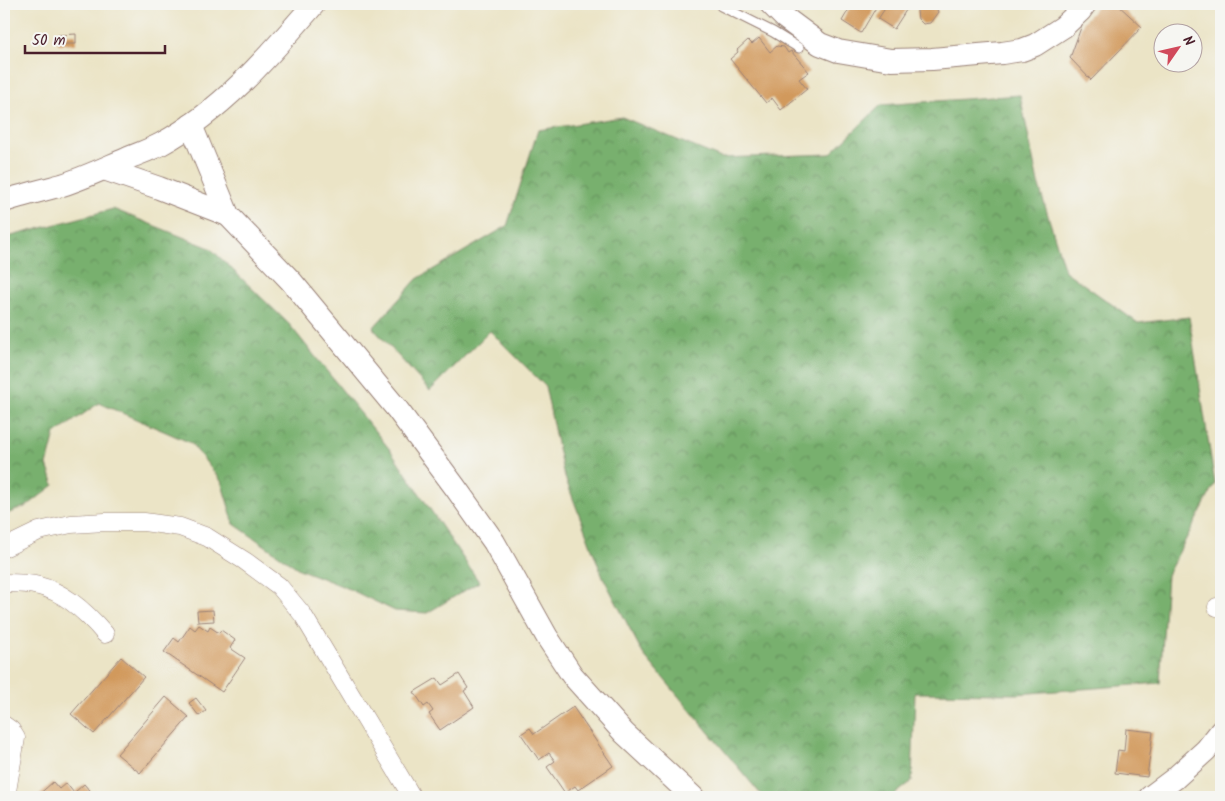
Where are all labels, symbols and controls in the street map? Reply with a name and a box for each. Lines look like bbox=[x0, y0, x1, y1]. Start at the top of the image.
scale bar bbox=[25, 22, 165, 54]
north arrow bbox=[1152, 22, 1202, 72]
text: 50 m bbox=[32, 29, 66, 53]
text: N bbox=[1176, 31, 1200, 51]

